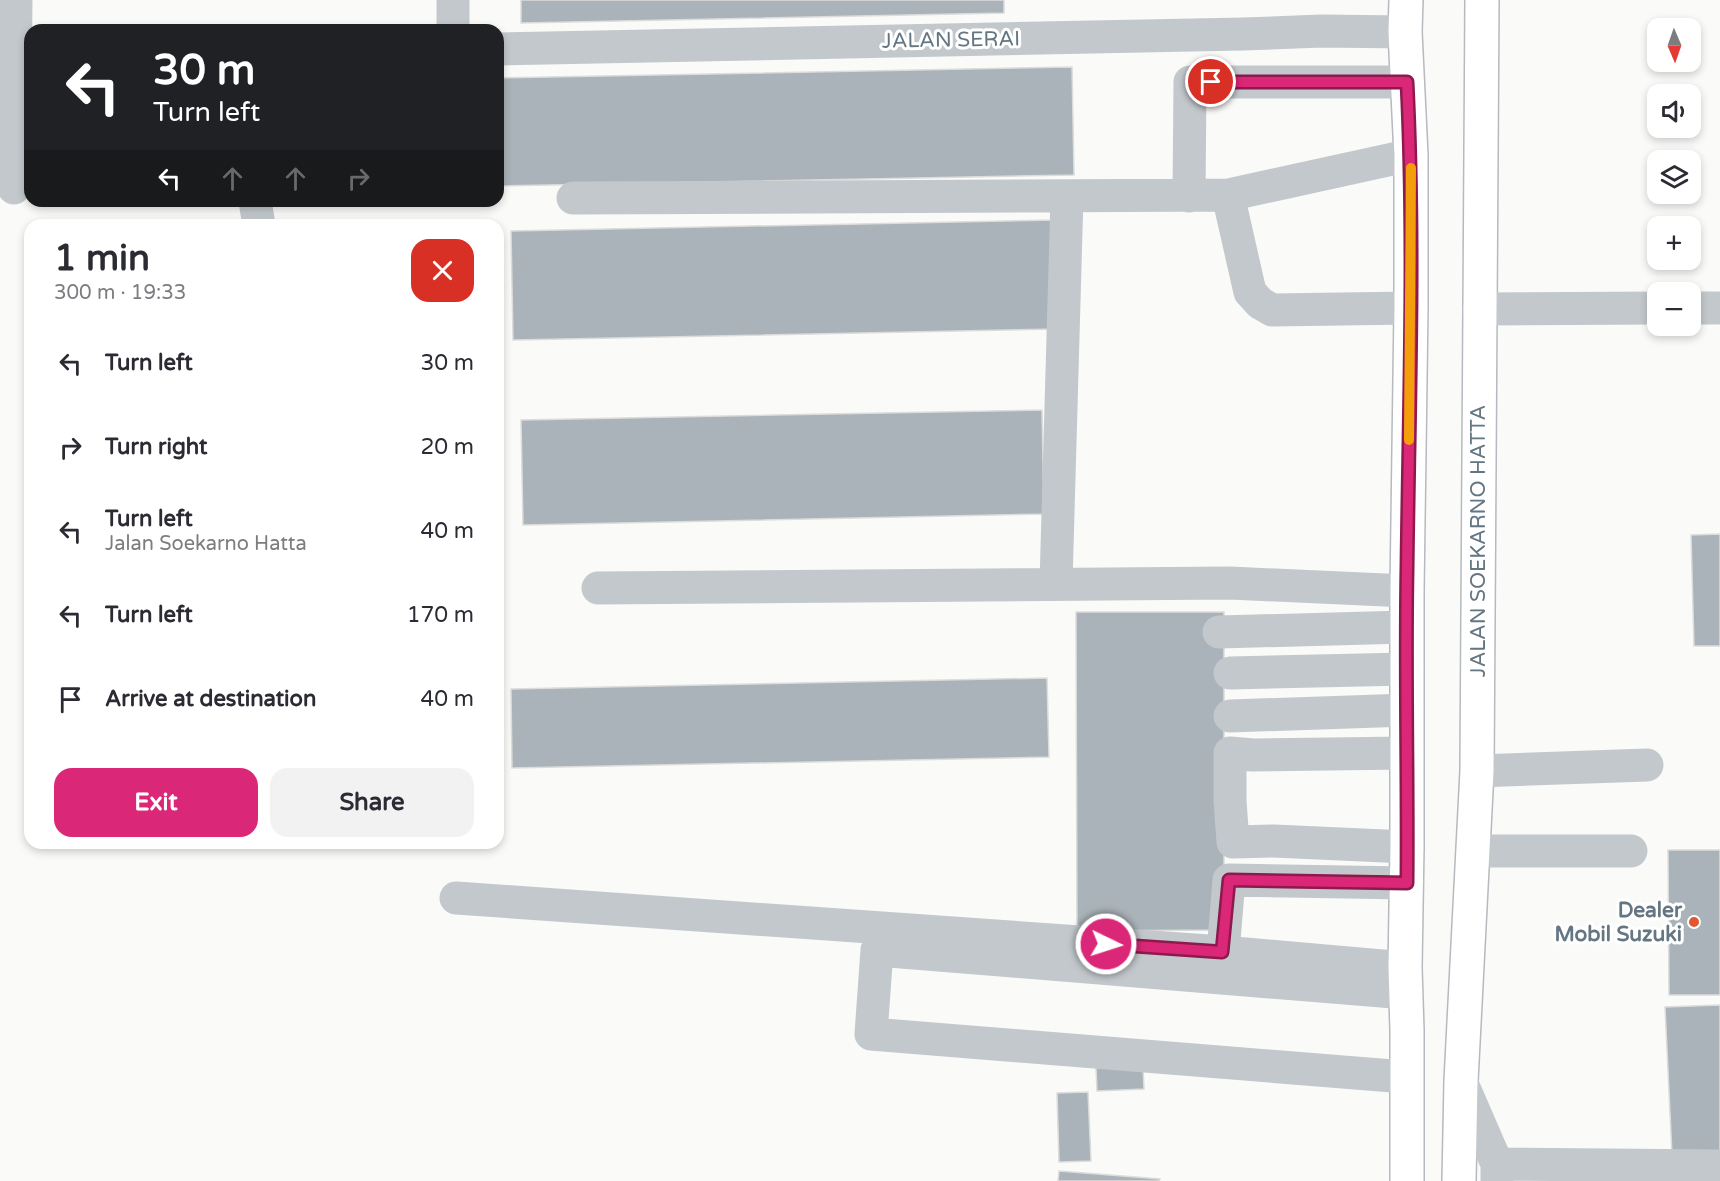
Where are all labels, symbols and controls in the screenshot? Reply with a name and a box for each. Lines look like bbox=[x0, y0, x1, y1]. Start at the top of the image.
north arrow bbox=[1647, 18, 1701, 72]
map controls bbox=[1647, 18, 1701, 336]
street label: JALAN SERAI bbox=[882, 26, 1020, 54]
text: 30 m bbox=[153, 45, 255, 96]
icon: left bbox=[54, 48, 132, 126]
pin bbox=[1185, 56, 1236, 107]
icon: arrive bbox=[1194, 65, 1227, 98]
button: sound bbox=[1647, 84, 1701, 138]
text: Turn left bbox=[153, 96, 260, 129]
button: layers bbox=[1647, 150, 1701, 204]
icon: left bbox=[153, 162, 186, 195]
icon: ahead bbox=[216, 162, 249, 195]
icon: ahead bbox=[279, 162, 312, 195]
icon: right bbox=[342, 162, 375, 195]
button: + bbox=[1647, 216, 1701, 270]
text: 1 min bbox=[54, 237, 150, 280]
button: close bbox=[411, 239, 474, 302]
text: 300 m · 19:33 bbox=[54, 281, 186, 305]
button: − bbox=[1647, 282, 1701, 336]
icon: left bbox=[54, 347, 87, 380]
text: Turn left bbox=[105, 350, 193, 376]
text: 30 m bbox=[420, 350, 474, 376]
street label: JALAN SOEKARNO HATTA bbox=[1466, 405, 1491, 677]
icon: right bbox=[54, 431, 87, 464]
text: Turn right bbox=[105, 434, 207, 460]
text: 20 m bbox=[420, 434, 474, 460]
text: Turn left bbox=[105, 506, 193, 532]
icon: left bbox=[54, 515, 87, 548]
text: 40 m bbox=[420, 518, 474, 544]
text: Jalan Soekarno Hatta bbox=[105, 532, 307, 556]
icon: left bbox=[54, 599, 87, 632]
text: Turn left bbox=[105, 602, 193, 628]
text: 170 m bbox=[407, 602, 474, 628]
icon: arrive bbox=[54, 683, 87, 716]
text: Arrive at destination bbox=[105, 686, 316, 712]
text: 40 m bbox=[420, 686, 474, 712]
button: Exit bbox=[54, 768, 258, 837]
button: Share bbox=[270, 768, 474, 837]
place label: Dealer Mobil Suzuki bbox=[1555, 898, 1683, 947]
position arrow bbox=[1074, 912, 1138, 976]
marker: Dealer Mobil Suzuki bbox=[1687, 915, 1701, 929]

